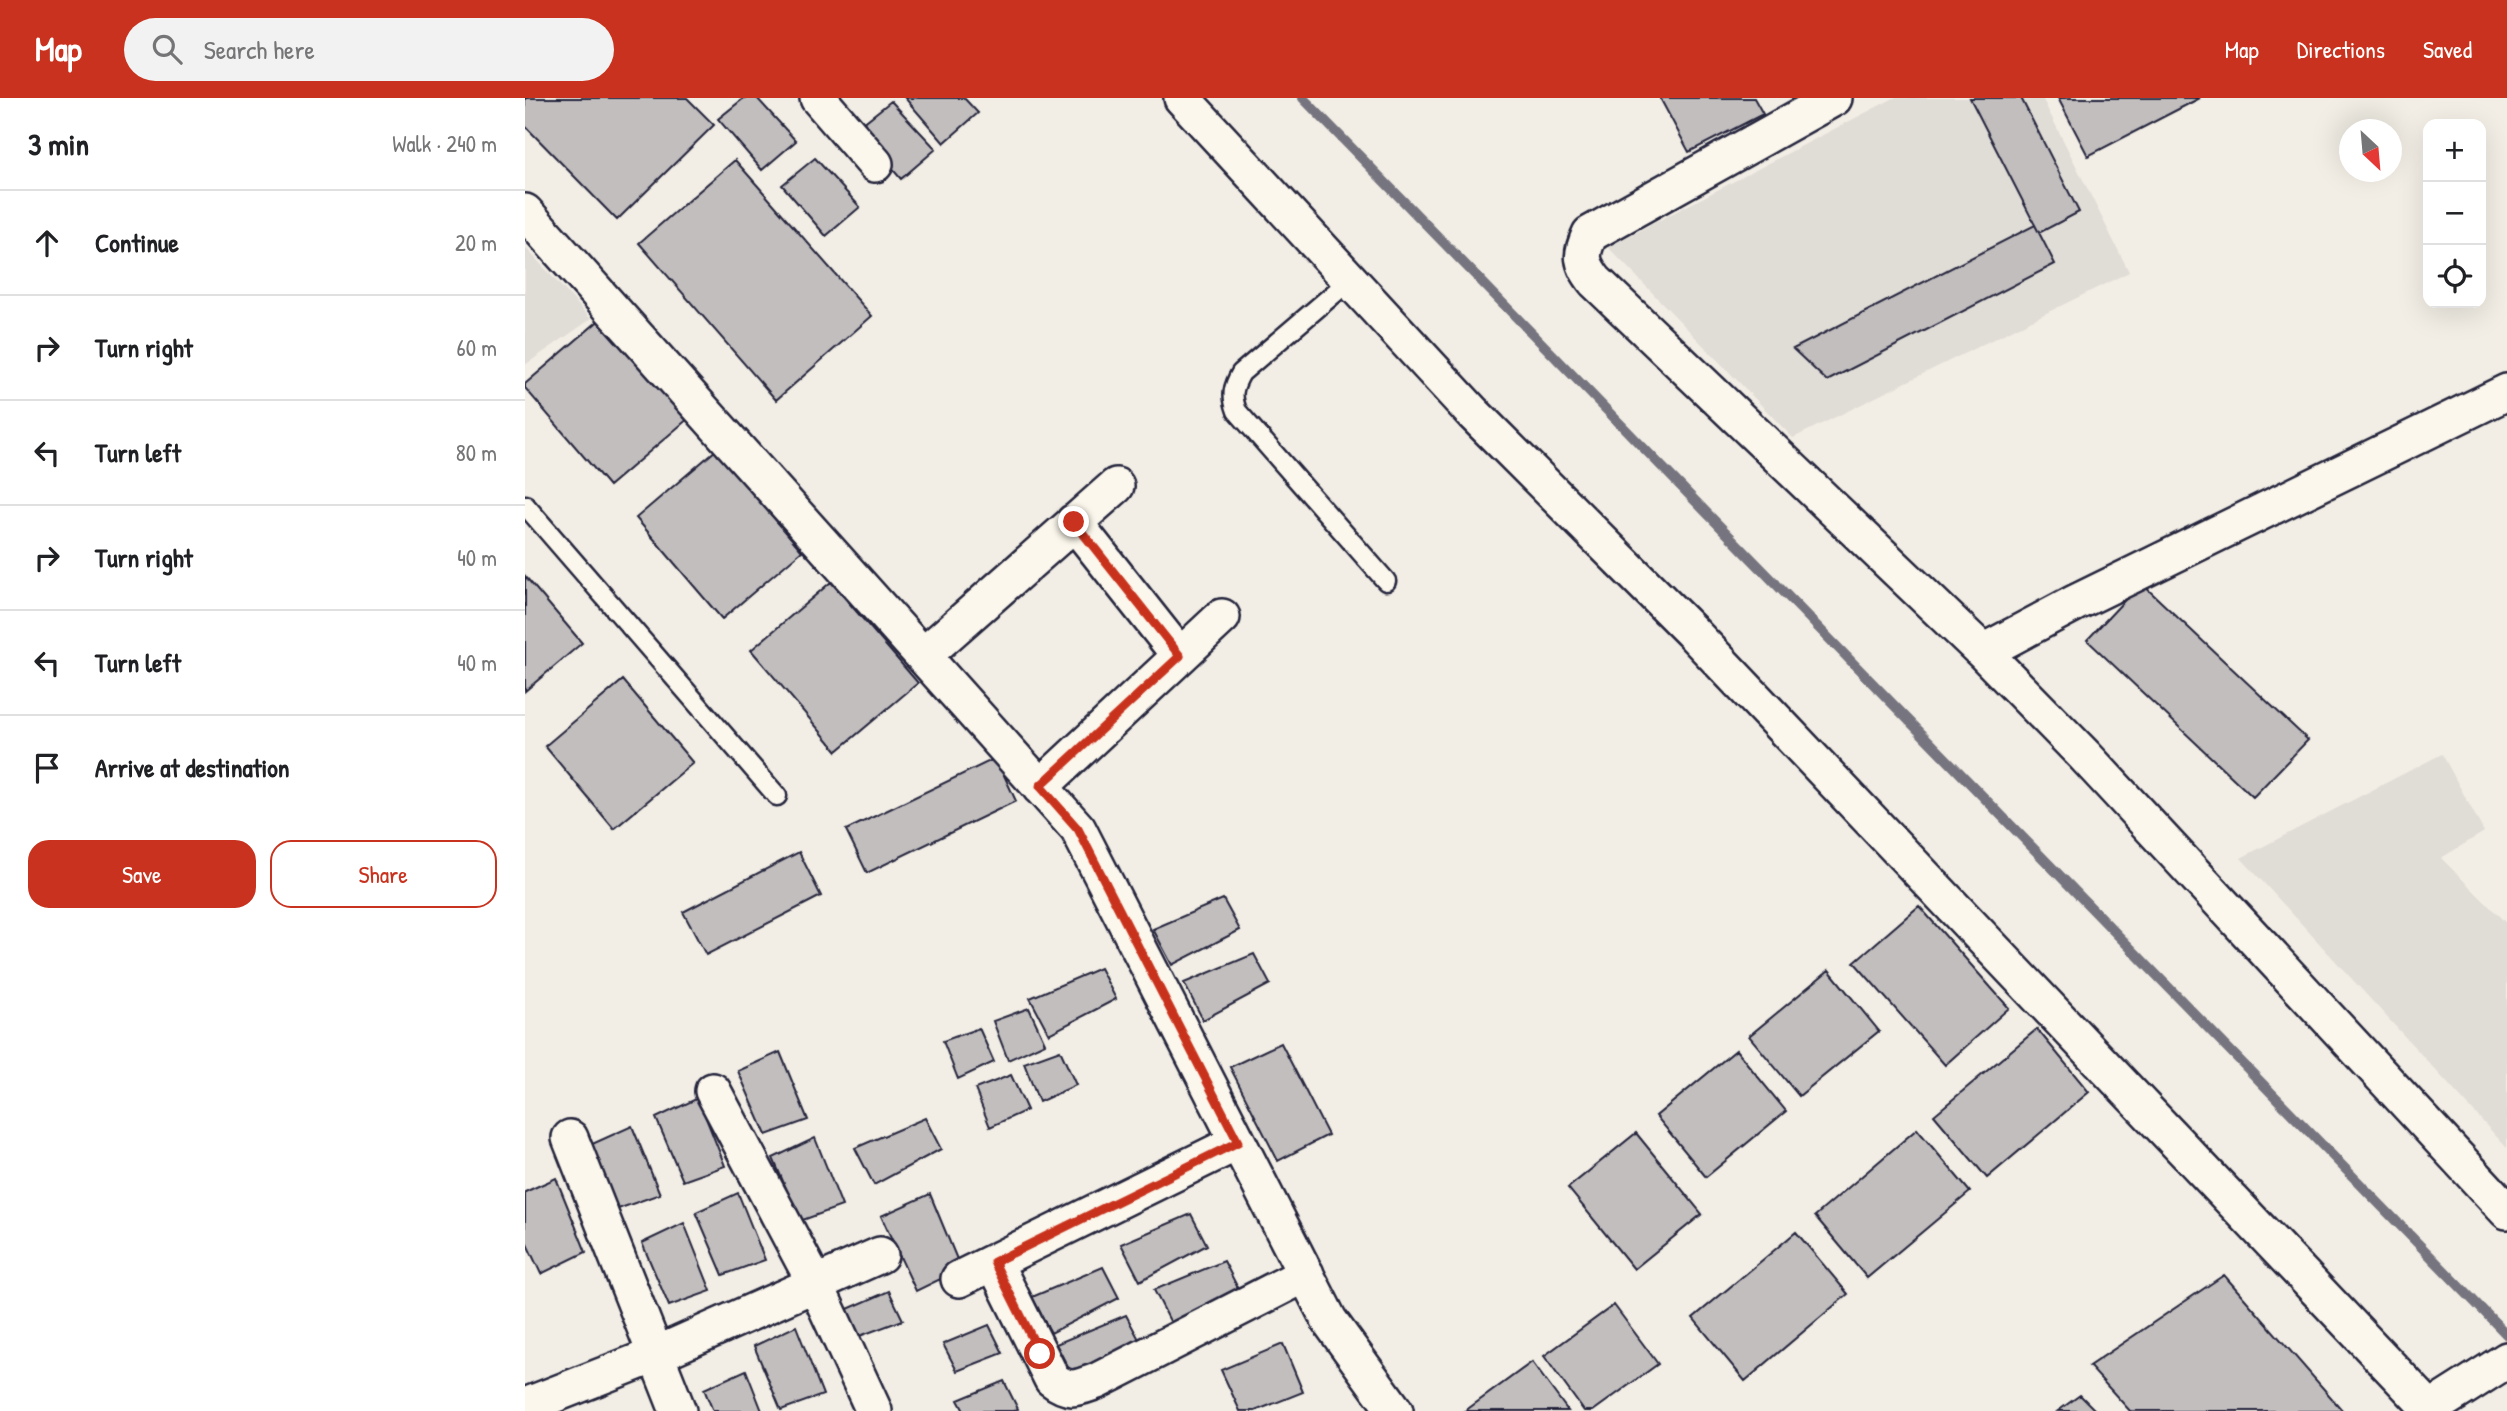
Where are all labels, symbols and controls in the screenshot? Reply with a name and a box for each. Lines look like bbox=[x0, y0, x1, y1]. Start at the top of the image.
search box bbox=[124, 18, 614, 81]
text: Map bbox=[35, 27, 82, 71]
icon: search bbox=[148, 30, 186, 68]
text: Search here bbox=[204, 32, 315, 67]
text: Map bbox=[2225, 33, 2259, 65]
text: Directions bbox=[2297, 33, 2385, 65]
text: Saved bbox=[2423, 33, 2472, 65]
north arrow bbox=[2339, 119, 2402, 182]
map controls bbox=[2423, 119, 2486, 308]
button: + bbox=[2423, 119, 2486, 182]
text: 3 min bbox=[28, 124, 89, 164]
text: Walk · 240 m bbox=[392, 128, 497, 159]
button: − bbox=[2423, 182, 2486, 245]
icon: ahead bbox=[28, 224, 66, 262]
text: Continue bbox=[95, 225, 179, 260]
text: 20 m bbox=[455, 227, 497, 258]
button: locate bbox=[2423, 245, 2486, 308]
icon: right bbox=[28, 329, 66, 367]
text: Turn right bbox=[95, 330, 193, 365]
text: 60 m bbox=[457, 332, 497, 363]
icon: left bbox=[28, 434, 66, 472]
text: Turn left bbox=[95, 435, 181, 470]
text: 80 m bbox=[456, 437, 497, 468]
route end bbox=[1058, 506, 1089, 537]
icon: right bbox=[28, 539, 66, 577]
text: Turn right bbox=[95, 540, 193, 575]
text: 40 m bbox=[457, 542, 497, 573]
icon: left bbox=[28, 644, 66, 682]
text: Turn left bbox=[95, 645, 181, 680]
text: 40 m bbox=[457, 647, 497, 678]
icon: arrive bbox=[28, 749, 66, 787]
text: Arrive at destination bbox=[95, 750, 290, 785]
button: Save bbox=[28, 840, 256, 908]
button: Share bbox=[270, 840, 497, 908]
route start bbox=[1024, 1338, 1055, 1369]

